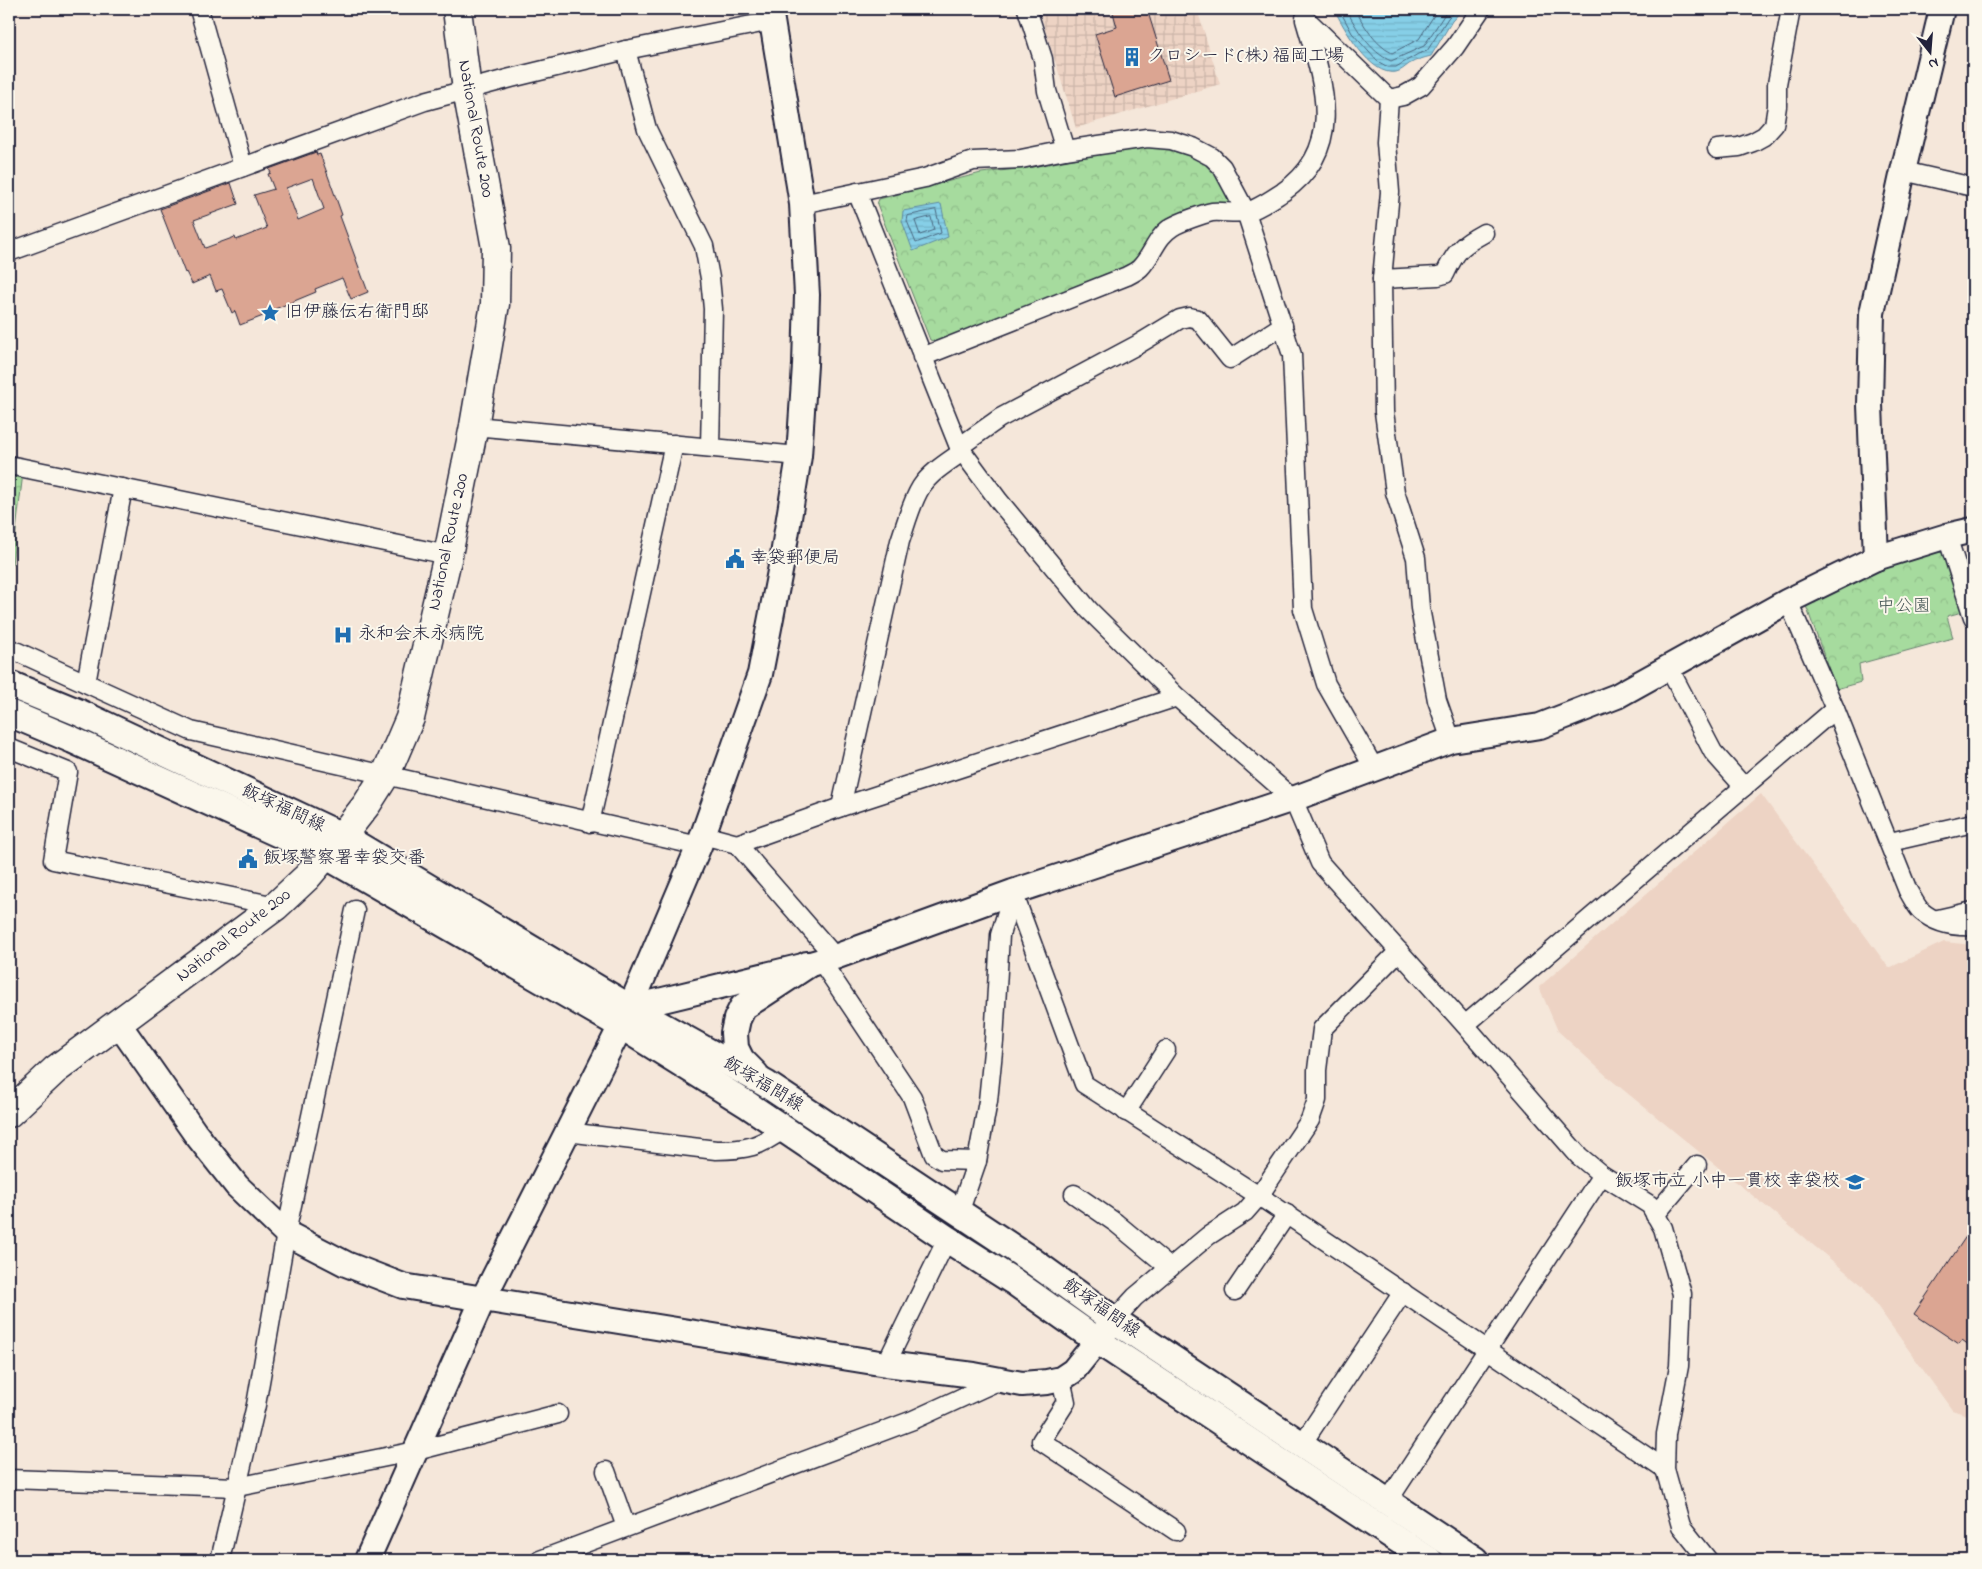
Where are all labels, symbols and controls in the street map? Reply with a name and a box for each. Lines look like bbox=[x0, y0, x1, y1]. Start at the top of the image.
north arrow bbox=[1904, 28, 1954, 78]
place label: クロシード(株) 福岡工場 bbox=[1147, 44, 1344, 70]
building icon: クロシード(株) 福岡工場 bbox=[1121, 46, 1143, 68]
text: N bbox=[1926, 52, 1941, 74]
street label: National Route 200 bbox=[450, 58, 500, 200]
place label: 旧伊藤伝右衛門邸 bbox=[285, 300, 429, 326]
place icon: 旧伊藤伝右衛門邸 bbox=[259, 302, 281, 324]
street label: National Route 200 bbox=[422, 471, 476, 613]
place label: 幸袋郵便局 bbox=[750, 546, 840, 572]
public building icon: 幸袋郵便局 bbox=[724, 548, 746, 570]
park label: 中公園 bbox=[1877, 594, 1931, 620]
place label: 永和会末永病院 bbox=[358, 622, 484, 648]
hospital icon: 永和会末永病院 bbox=[332, 624, 354, 646]
street label: 飯塚福間線 bbox=[237, 778, 329, 840]
place label: 飯塚警察署幸袋交番 bbox=[263, 846, 425, 872]
public building icon: 飯塚警察署幸袋交番 bbox=[237, 848, 259, 870]
street label: National Route 200 bbox=[171, 883, 297, 989]
street label: 飯塚福間線 bbox=[718, 1051, 808, 1119]
place label: 飯塚市立 小中一貫校 幸袋校 bbox=[1615, 1169, 1840, 1195]
school or university icon: 飯塚市立 小中一貫校 幸袋校 bbox=[1844, 1171, 1866, 1193]
street label: 飯塚福間線 bbox=[1057, 1273, 1145, 1345]

